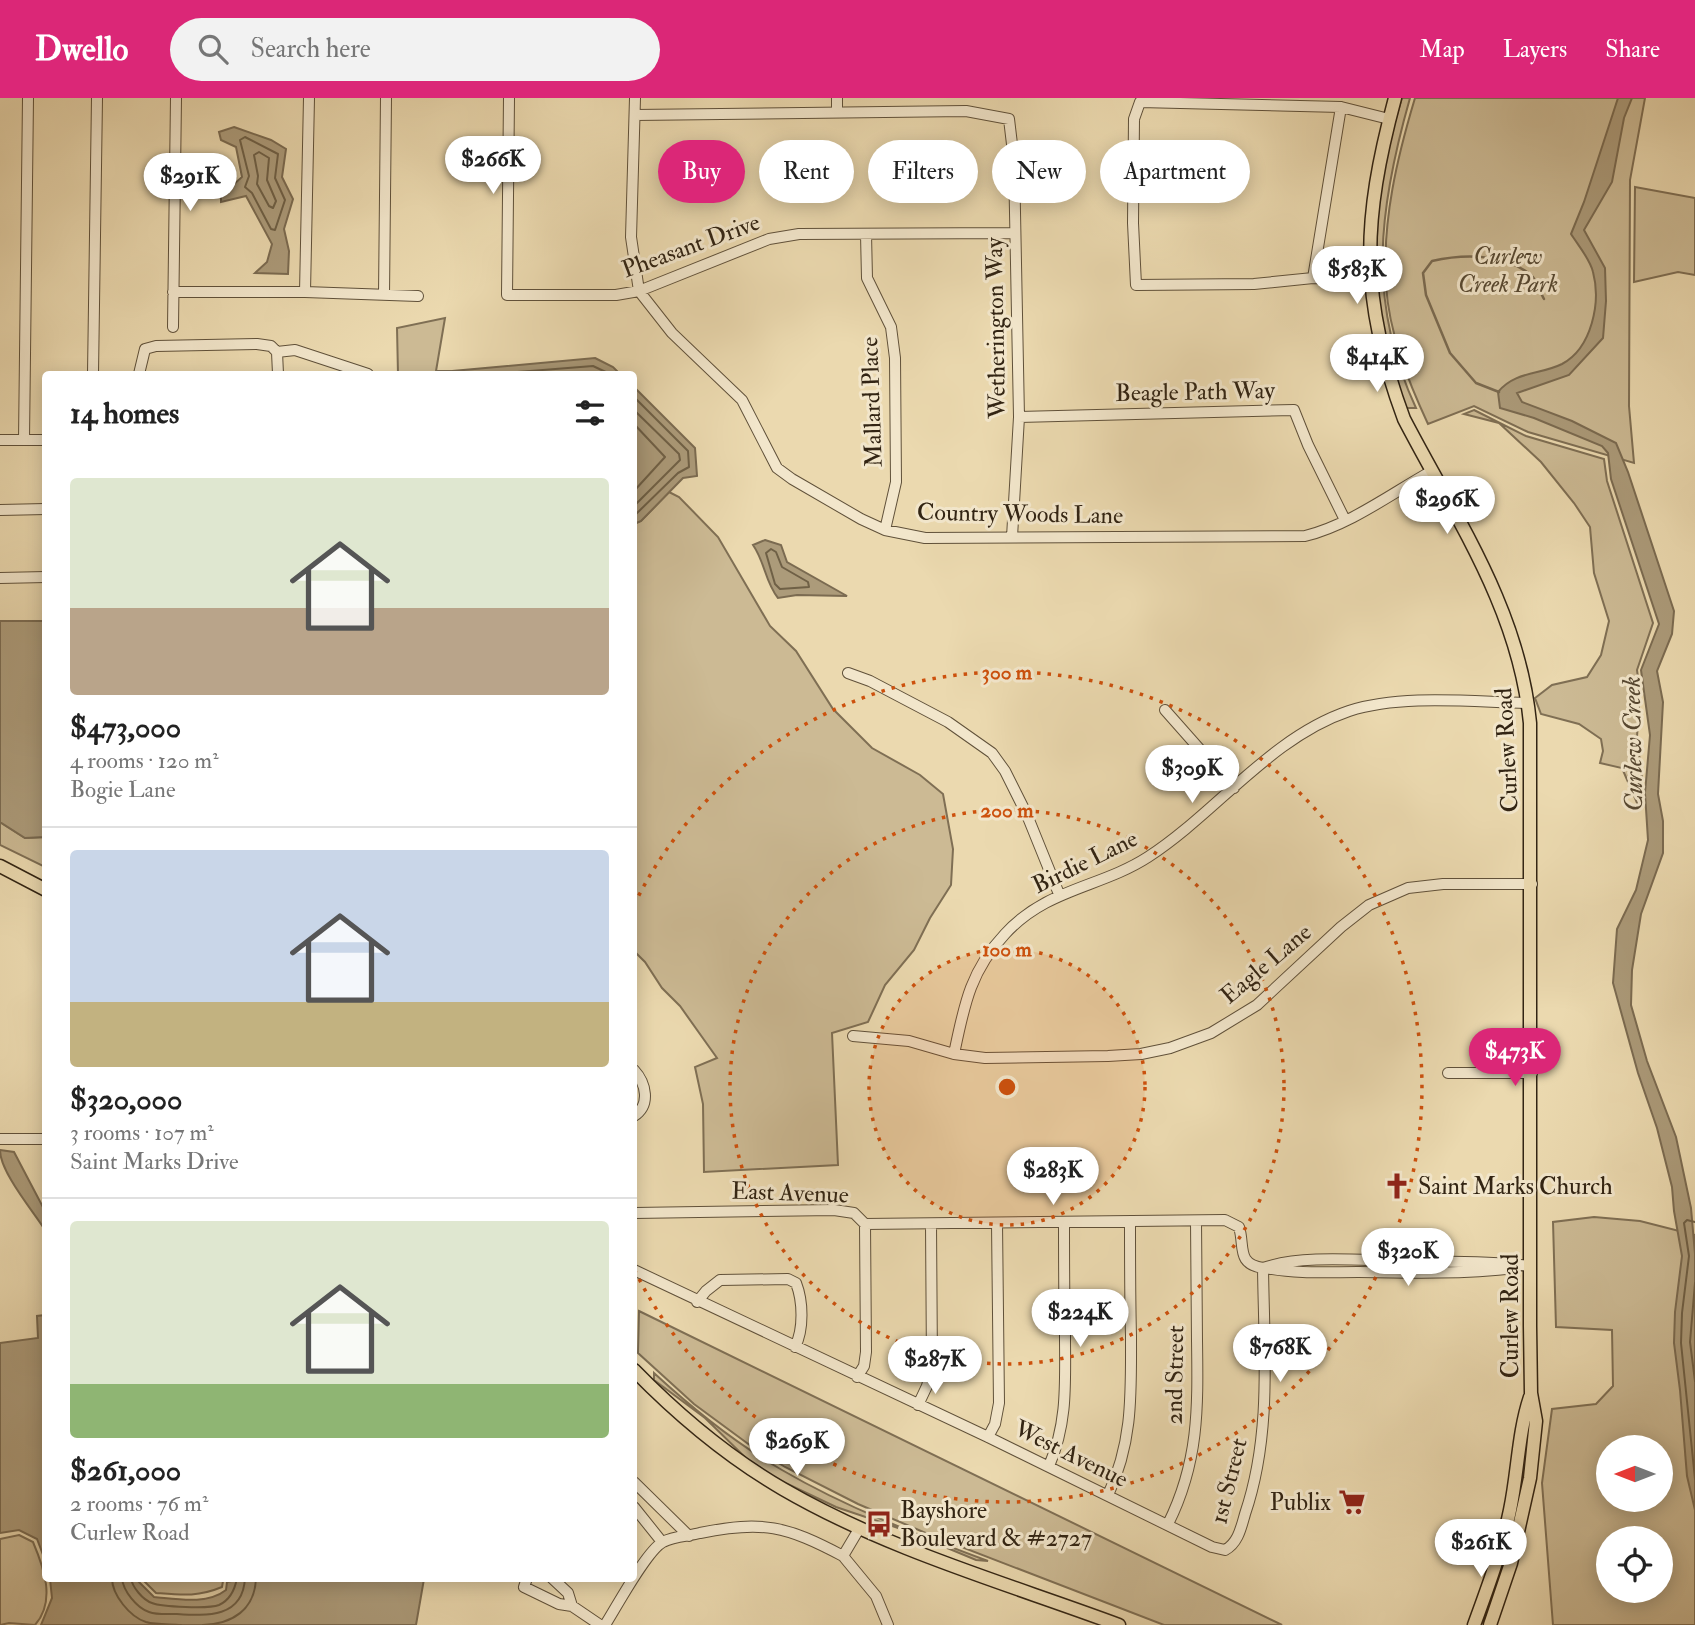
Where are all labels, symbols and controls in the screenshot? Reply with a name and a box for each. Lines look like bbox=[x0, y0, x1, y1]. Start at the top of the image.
search box bbox=[170, 18, 660, 81]
text: Dwello bbox=[35, 29, 128, 70]
icon: search bbox=[194, 30, 232, 68]
text: Search here bbox=[250, 33, 371, 65]
text: Map bbox=[1420, 34, 1465, 65]
text: Layers bbox=[1503, 34, 1567, 65]
text: Share bbox=[1605, 34, 1660, 65]
pin: $266K bbox=[444, 136, 542, 196]
chip: Buy bbox=[658, 140, 745, 203]
chip: Rent bbox=[759, 140, 854, 203]
chip: Filters bbox=[868, 140, 978, 203]
chip: New bbox=[992, 140, 1086, 203]
chip: Apartment bbox=[1100, 140, 1250, 203]
text: $266K bbox=[461, 144, 525, 173]
pin: $291K bbox=[141, 153, 239, 213]
text: $291K bbox=[160, 161, 220, 190]
street label: Pheasant Drive bbox=[618, 207, 764, 285]
street label: Wetherington Way bbox=[979, 237, 1013, 420]
park label: Curlew Creek Park bbox=[1458, 241, 1558, 300]
pin: $583K bbox=[1308, 246, 1406, 306]
text: $583K bbox=[1328, 254, 1386, 283]
pin: $414K bbox=[1328, 334, 1426, 394]
street label: Mallard Place bbox=[854, 336, 890, 468]
text: $414K bbox=[1346, 342, 1408, 371]
street label: Beagle Path Way bbox=[1115, 375, 1276, 409]
icon: filters bbox=[571, 394, 609, 432]
text: 14 homes bbox=[70, 395, 179, 432]
pin: $296K bbox=[1398, 476, 1496, 536]
text: $296K bbox=[1415, 484, 1479, 513]
street label: Country Woods Lane bbox=[917, 497, 1123, 531]
icon: home bbox=[277, 523, 403, 649]
text: 300 m bbox=[982, 659, 1033, 686]
water label: Curlew Creek bbox=[1616, 676, 1650, 812]
street label: Curlew Road bbox=[1488, 687, 1526, 813]
text: $473,000 bbox=[70, 709, 181, 746]
text: 4 rooms · 120 m² bbox=[70, 746, 219, 775]
pin: $309K bbox=[1143, 746, 1241, 805]
text: $309K bbox=[1161, 753, 1223, 782]
text: Bogie Lane bbox=[70, 775, 176, 804]
text: 200 m bbox=[981, 797, 1034, 824]
street label: Birdie Lane bbox=[1027, 823, 1143, 901]
icon: home bbox=[277, 895, 403, 1021]
street label: Eagle Lane bbox=[1214, 917, 1318, 1011]
text: 100 m bbox=[982, 936, 1033, 963]
pin: $473K bbox=[1466, 1028, 1564, 1088]
text: $473K bbox=[1485, 1036, 1545, 1065]
centre of rings bbox=[995, 1075, 1019, 1099]
text: $320,000 bbox=[70, 1081, 182, 1118]
text: 3 rooms · 107 m² bbox=[70, 1118, 214, 1147]
text: Saint Marks Drive bbox=[70, 1147, 239, 1176]
pin: $283K bbox=[1004, 1148, 1102, 1207]
text: $283K bbox=[1023, 1155, 1083, 1184]
church icon: Saint Marks Church bbox=[1382, 1171, 1412, 1201]
place label: Saint Marks Church bbox=[1418, 1171, 1613, 1202]
street label: East Avenue bbox=[731, 1175, 849, 1211]
pin: $320K bbox=[1359, 1228, 1457, 1288]
text: $320K bbox=[1377, 1236, 1439, 1265]
street label: Curlew Road bbox=[1495, 1253, 1526, 1378]
icon: home bbox=[277, 1266, 403, 1392]
pin: $224K bbox=[1031, 1290, 1129, 1349]
text: $224K bbox=[1048, 1297, 1112, 1326]
pin: $768K bbox=[1231, 1324, 1329, 1384]
street label: 2nd Street bbox=[1159, 1325, 1191, 1425]
text: $768K bbox=[1249, 1332, 1311, 1361]
pin: $287K bbox=[886, 1336, 984, 1396]
text: $287K bbox=[904, 1344, 966, 1373]
street label: West Avenue bbox=[1008, 1413, 1133, 1495]
pin: $269K bbox=[748, 1418, 846, 1478]
text: $269K bbox=[765, 1426, 829, 1455]
street label: 1st Street bbox=[1203, 1435, 1255, 1527]
north arrow bbox=[1596, 1435, 1673, 1512]
map controls bbox=[1596, 1435, 1673, 1603]
text: $261,000 bbox=[70, 1452, 181, 1489]
place label: Publix bbox=[1270, 1487, 1331, 1518]
supermarket icon: Publix bbox=[1337, 1487, 1367, 1517]
text: 2 rooms · 76 m² bbox=[70, 1489, 208, 1518]
place label: Bayshore Boulevard & #2727 bbox=[900, 1495, 1092, 1554]
bus stop icon: Bayshore Boulevard & #2727 bbox=[864, 1509, 894, 1539]
text: Curlew Road bbox=[70, 1518, 190, 1547]
pin: $261K bbox=[1432, 1520, 1530, 1579]
button: locate bbox=[1596, 1526, 1673, 1603]
text: $261K bbox=[1451, 1527, 1511, 1556]

